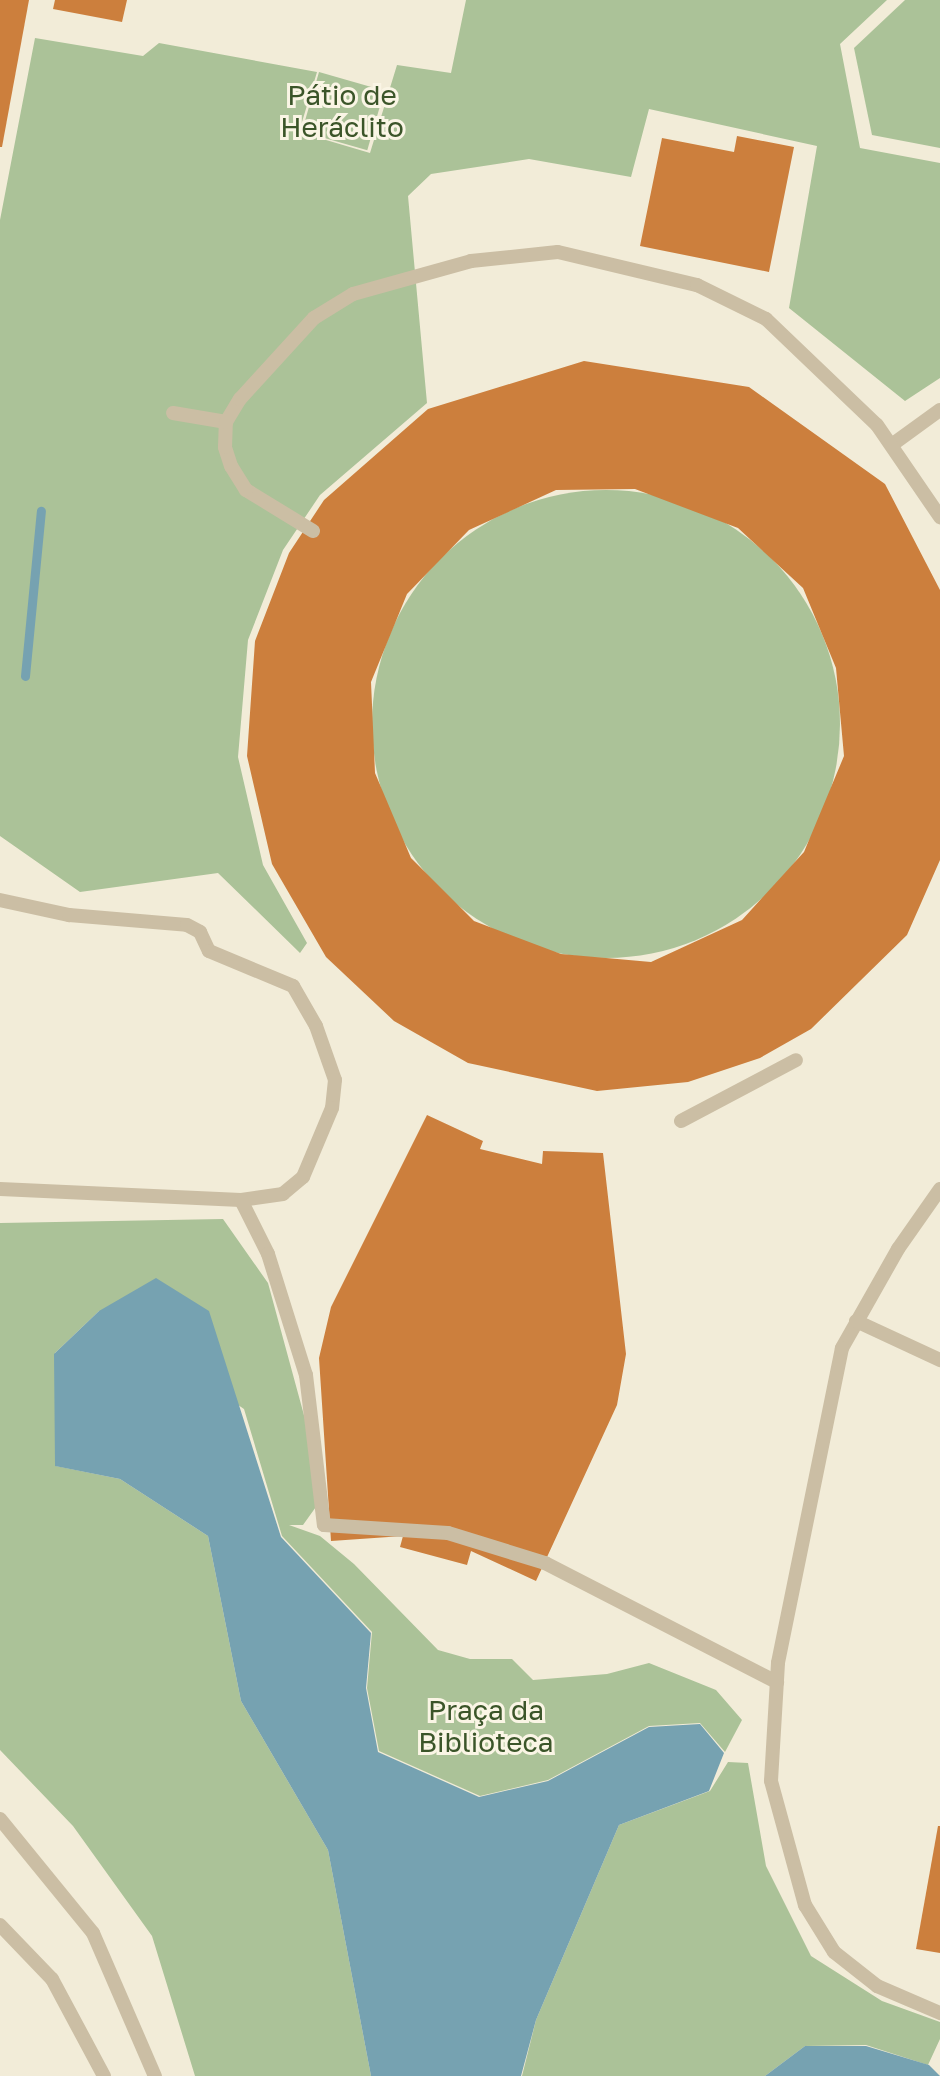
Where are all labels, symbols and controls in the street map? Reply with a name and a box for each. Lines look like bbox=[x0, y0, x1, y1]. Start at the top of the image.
park label: Pátio de Heráclito bbox=[280, 78, 404, 144]
park label: Praça da Biblioteca bbox=[418, 1693, 554, 1759]

